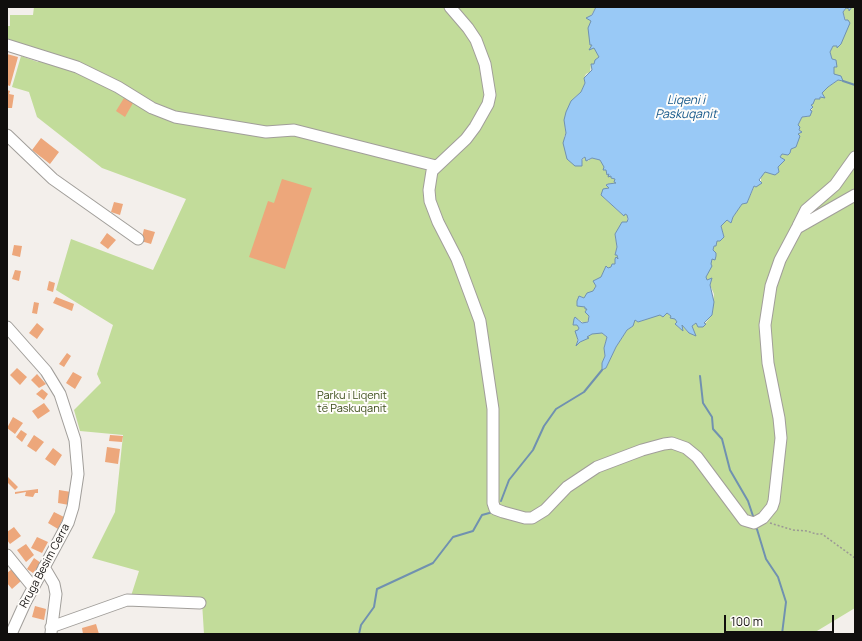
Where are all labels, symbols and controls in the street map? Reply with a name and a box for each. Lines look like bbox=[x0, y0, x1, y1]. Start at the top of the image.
water label: Liqeni i Paskuqanit bbox=[655, 94, 717, 122]
park label: Parku i Liqenit të Paskuqanit bbox=[317, 389, 387, 415]
street label: Rruga Besim Cerra bbox=[17, 522, 73, 610]
scale bar bbox=[726, 607, 836, 633]
text: 100 m bbox=[731, 613, 763, 630]

